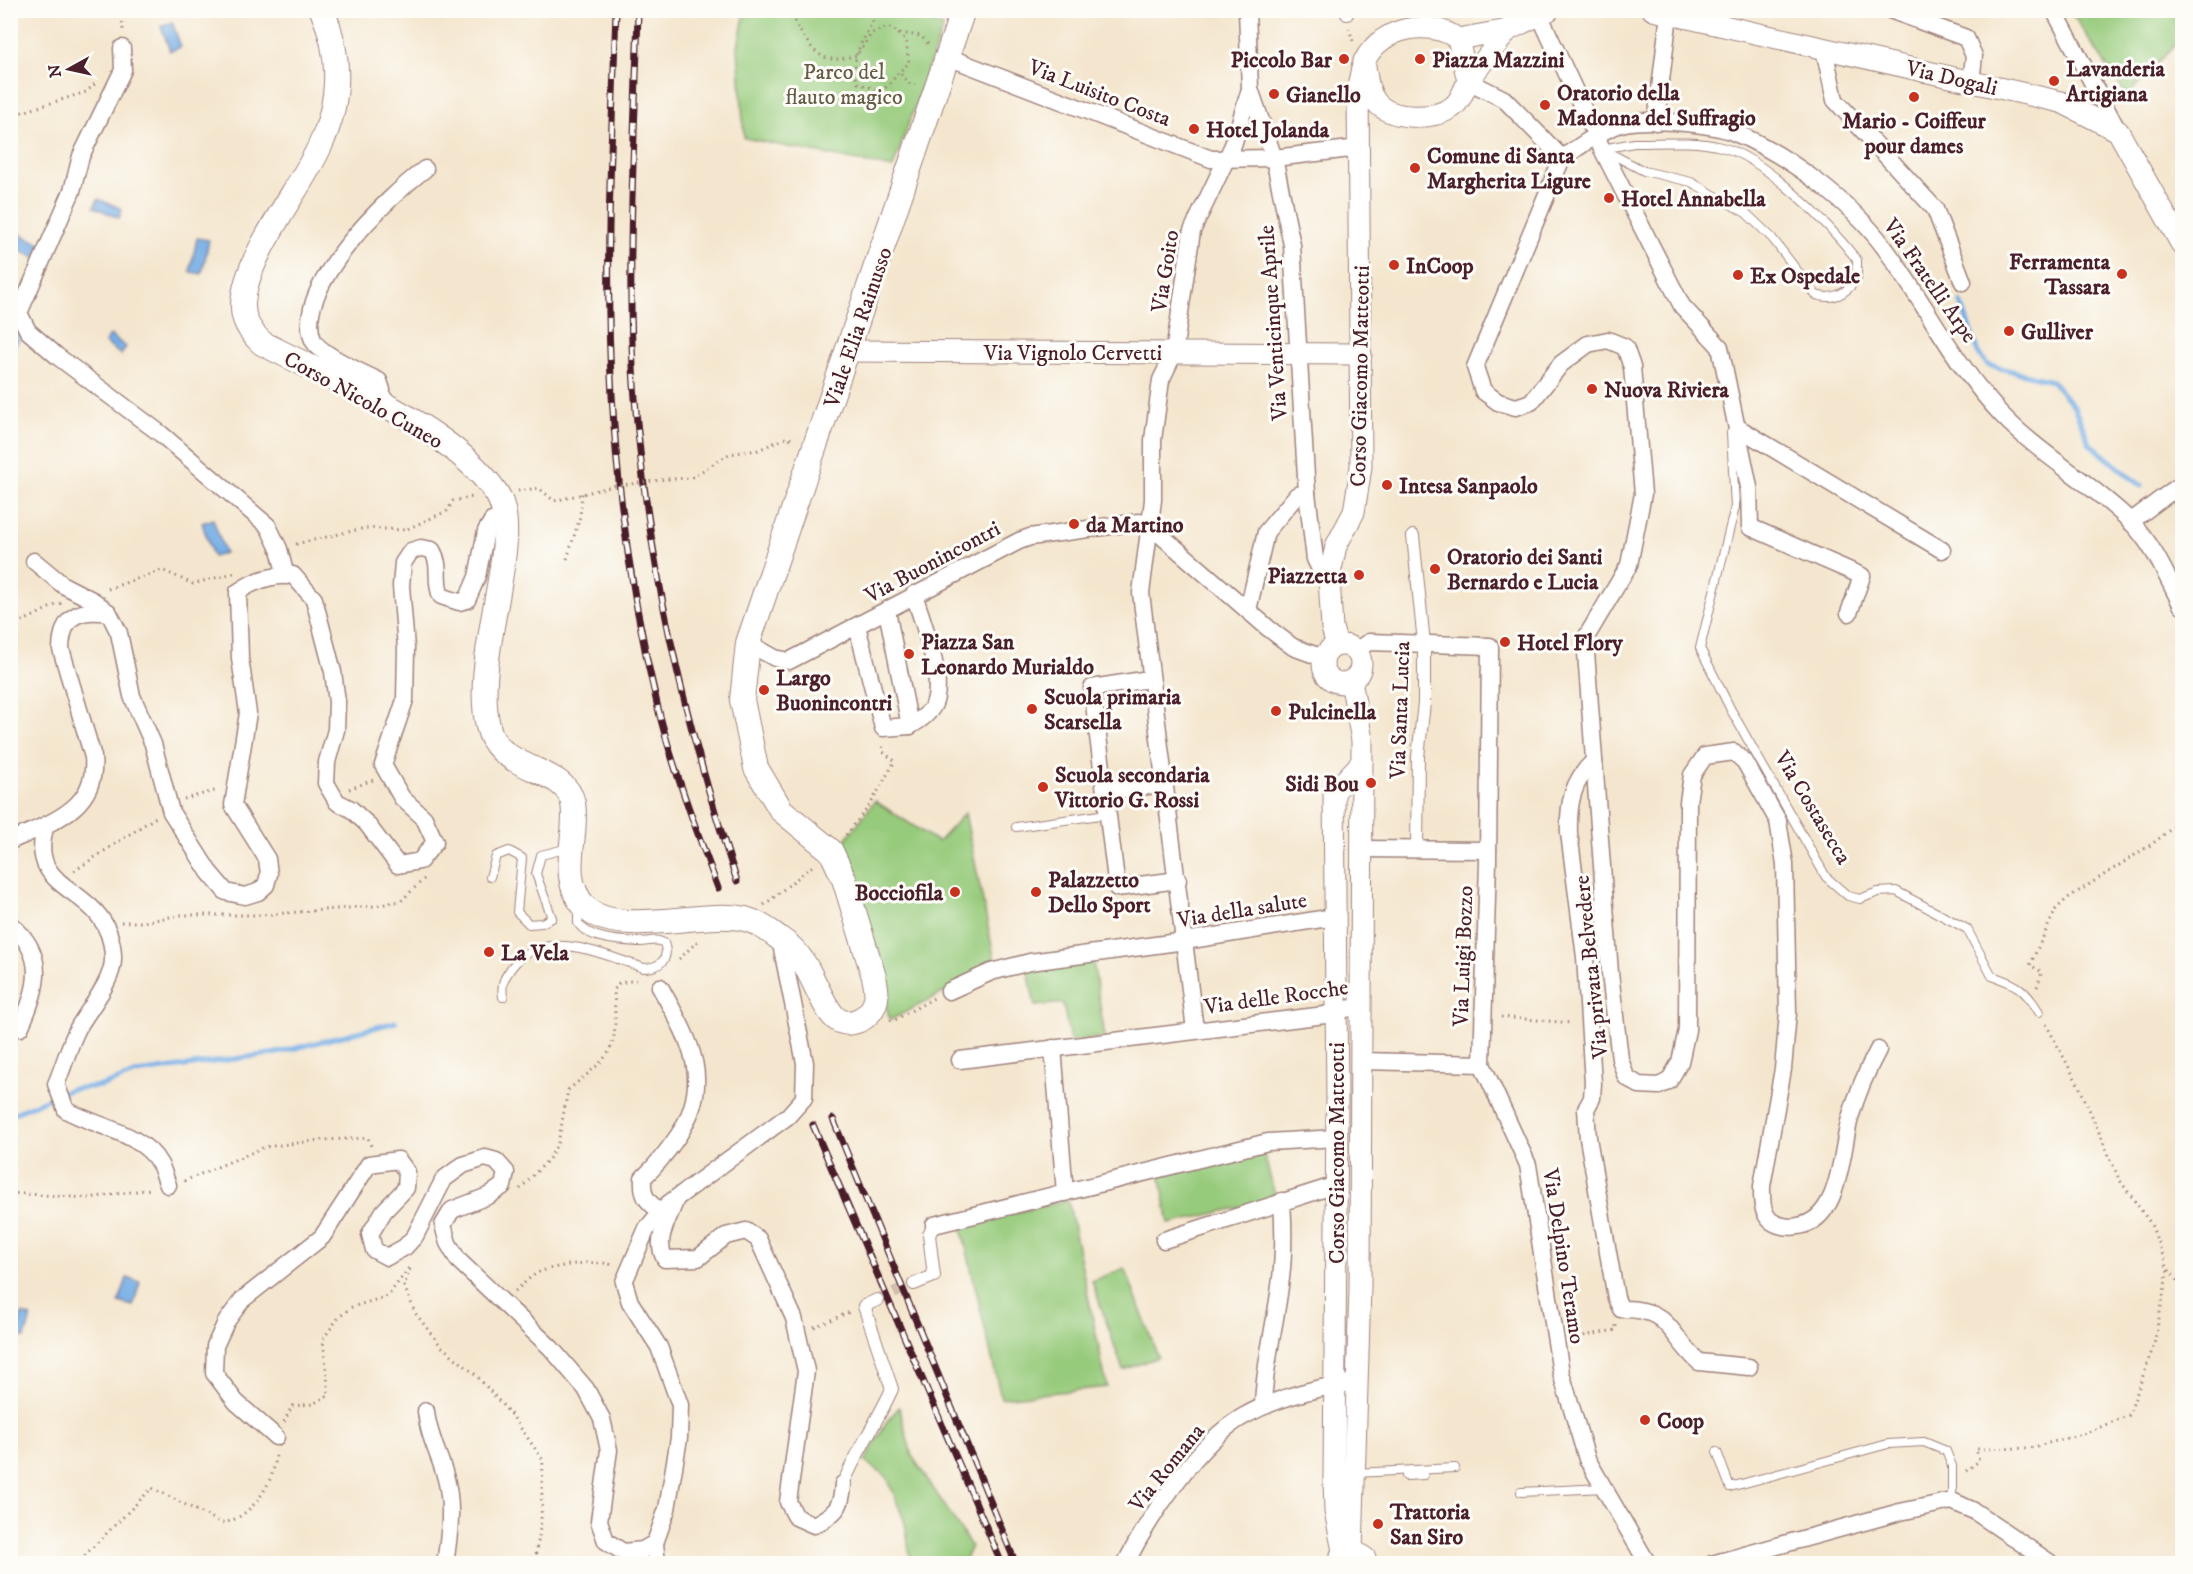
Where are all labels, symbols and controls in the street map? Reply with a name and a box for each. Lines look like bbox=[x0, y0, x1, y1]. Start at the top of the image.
north arrow bbox=[39, 39, 99, 99]
place label: Piccolo Bar bbox=[1231, 47, 1333, 74]
place label: Piazza Mazzini bbox=[1432, 47, 1565, 74]
marker: Piccolo Bar bbox=[1337, 52, 1351, 66]
marker: Piazza Mazzini bbox=[1413, 52, 1427, 66]
street label: Via Luisito Costa bbox=[1024, 54, 1175, 133]
street label: Via Dogali bbox=[1902, 55, 2000, 102]
place label: Lavanderia Artigiana bbox=[2065, 56, 2166, 108]
park label: Parco del flauto magico bbox=[785, 59, 903, 111]
text: N bbox=[44, 63, 66, 79]
marker: Lavanderia Artigiana bbox=[2047, 74, 2061, 88]
place label: Oratorio della Madonna del Suffragio bbox=[1557, 80, 1756, 132]
place label: Gianello bbox=[1286, 82, 1361, 109]
marker: Gianello bbox=[1267, 87, 1281, 101]
marker: Mario - Coiffeur pour dames bbox=[1907, 90, 1921, 104]
marker: Oratorio della Madonna del Suffragio bbox=[1538, 98, 1552, 112]
place label: Mario - Coiffeur pour dames bbox=[1842, 108, 1987, 160]
place label: Hotel Jolanda bbox=[1206, 117, 1330, 144]
marker: Hotel Jolanda bbox=[1187, 122, 1201, 136]
place label: Comune di Santa Margherita Ligure bbox=[1427, 143, 1591, 195]
marker: Comune di Santa Margherita Ligure bbox=[1408, 161, 1422, 175]
place label: Hotel Annabella bbox=[1621, 186, 1766, 213]
marker: Hotel Annabella bbox=[1602, 191, 1616, 205]
street label: Via Fratelli Arpe bbox=[1876, 213, 1983, 348]
street label: Via Venticinque Aprile bbox=[1253, 224, 1294, 423]
street label: Via Goito bbox=[1146, 228, 1185, 315]
street label: Viale Elia Rainusso bbox=[818, 244, 899, 412]
place label: Ferramenta Tassara bbox=[2009, 249, 2111, 301]
place label: InCoop bbox=[1406, 253, 1474, 280]
marker: InCoop bbox=[1387, 258, 1401, 272]
place label: Ex Ospedale bbox=[1750, 263, 1860, 290]
street label: Corso Giacomo Matteotti bbox=[1345, 265, 1376, 487]
marker: Ferramenta Tassara bbox=[2115, 267, 2129, 281]
marker: Ex Ospedale bbox=[1731, 268, 1745, 282]
place label: Gulliver bbox=[2021, 319, 2094, 346]
marker: Gulliver bbox=[2002, 324, 2016, 338]
street label: Via Vignolo Cervetti bbox=[983, 340, 1162, 367]
street label: Corso Nicolo Cuneo bbox=[279, 345, 448, 455]
place label: Nuova Riviera bbox=[1604, 377, 1730, 404]
marker: Nuova Riviera bbox=[1585, 382, 1599, 396]
place label: Intesa Sanpaolo bbox=[1399, 473, 1538, 500]
marker: Intesa Sanpaolo bbox=[1380, 478, 1394, 492]
place label: da Martino bbox=[1086, 512, 1184, 539]
street label: Via Buonincontri bbox=[859, 515, 1005, 610]
marker: da Martino bbox=[1067, 517, 1081, 531]
place label: Oratorio dei Santi Bernardo e Lucia bbox=[1447, 544, 1603, 596]
marker: Oratorio dei Santi Bernardo e Lucia bbox=[1428, 562, 1442, 576]
place label: Piazzetta bbox=[1268, 563, 1348, 590]
marker: Piazzetta bbox=[1352, 568, 1366, 582]
place label: Piazza San Leonardo Murialdo bbox=[921, 629, 1094, 681]
place label: Hotel Flory bbox=[1517, 630, 1623, 657]
marker: Hotel Flory bbox=[1498, 635, 1512, 649]
street label: Via Santa Lucia bbox=[1385, 640, 1416, 780]
marker: Piazza San Leonardo Murialdo bbox=[902, 647, 916, 661]
place label: Largo Buonincontri bbox=[776, 665, 893, 717]
marker: Largo Buonincontri bbox=[757, 683, 771, 697]
place label: Scuola primaria Scarsella bbox=[1044, 684, 1181, 736]
place label: Pulcinella bbox=[1288, 699, 1377, 726]
marker: Scuola primaria Scarsella bbox=[1025, 702, 1039, 716]
marker: Pulcinella bbox=[1269, 704, 1283, 718]
street label: Via Costasecca bbox=[1768, 745, 1857, 870]
place label: Scuola secondaria Vittorio G. Rossi bbox=[1054, 762, 1210, 814]
place label: Sidi Bou bbox=[1285, 771, 1359, 798]
marker: Sidi Bou bbox=[1364, 776, 1378, 790]
marker: Scuola secondaria Vittorio G. Rossi bbox=[1036, 780, 1050, 794]
place label: Palazzetto Dello Sport bbox=[1048, 867, 1151, 919]
street label: Via privata Belvedere bbox=[1568, 874, 1615, 1061]
place label: Bocciofila bbox=[855, 880, 944, 907]
marker: Bocciofila bbox=[948, 885, 962, 899]
marker: Palazzetto Dello Sport bbox=[1029, 885, 1043, 899]
street label: Via Luigi Bozzo bbox=[1448, 885, 1479, 1028]
street label: Via della salute bbox=[1175, 887, 1309, 934]
place label: La Vela bbox=[501, 940, 569, 967]
marker: La Vela bbox=[482, 945, 496, 959]
street label: Via delle Rocche bbox=[1201, 974, 1350, 1021]
street label: Corso Giacomo Matteotti bbox=[1324, 1042, 1351, 1264]
street label: Via Delpino Teramo bbox=[1536, 1166, 1591, 1346]
place label: Coop bbox=[1657, 1408, 1704, 1435]
marker: Coop bbox=[1638, 1413, 1652, 1427]
street label: Via Romana bbox=[1123, 1418, 1211, 1518]
place label: Trattoria San Siro bbox=[1389, 1499, 1471, 1551]
marker: Trattoria San Siro bbox=[1371, 1517, 1385, 1531]

